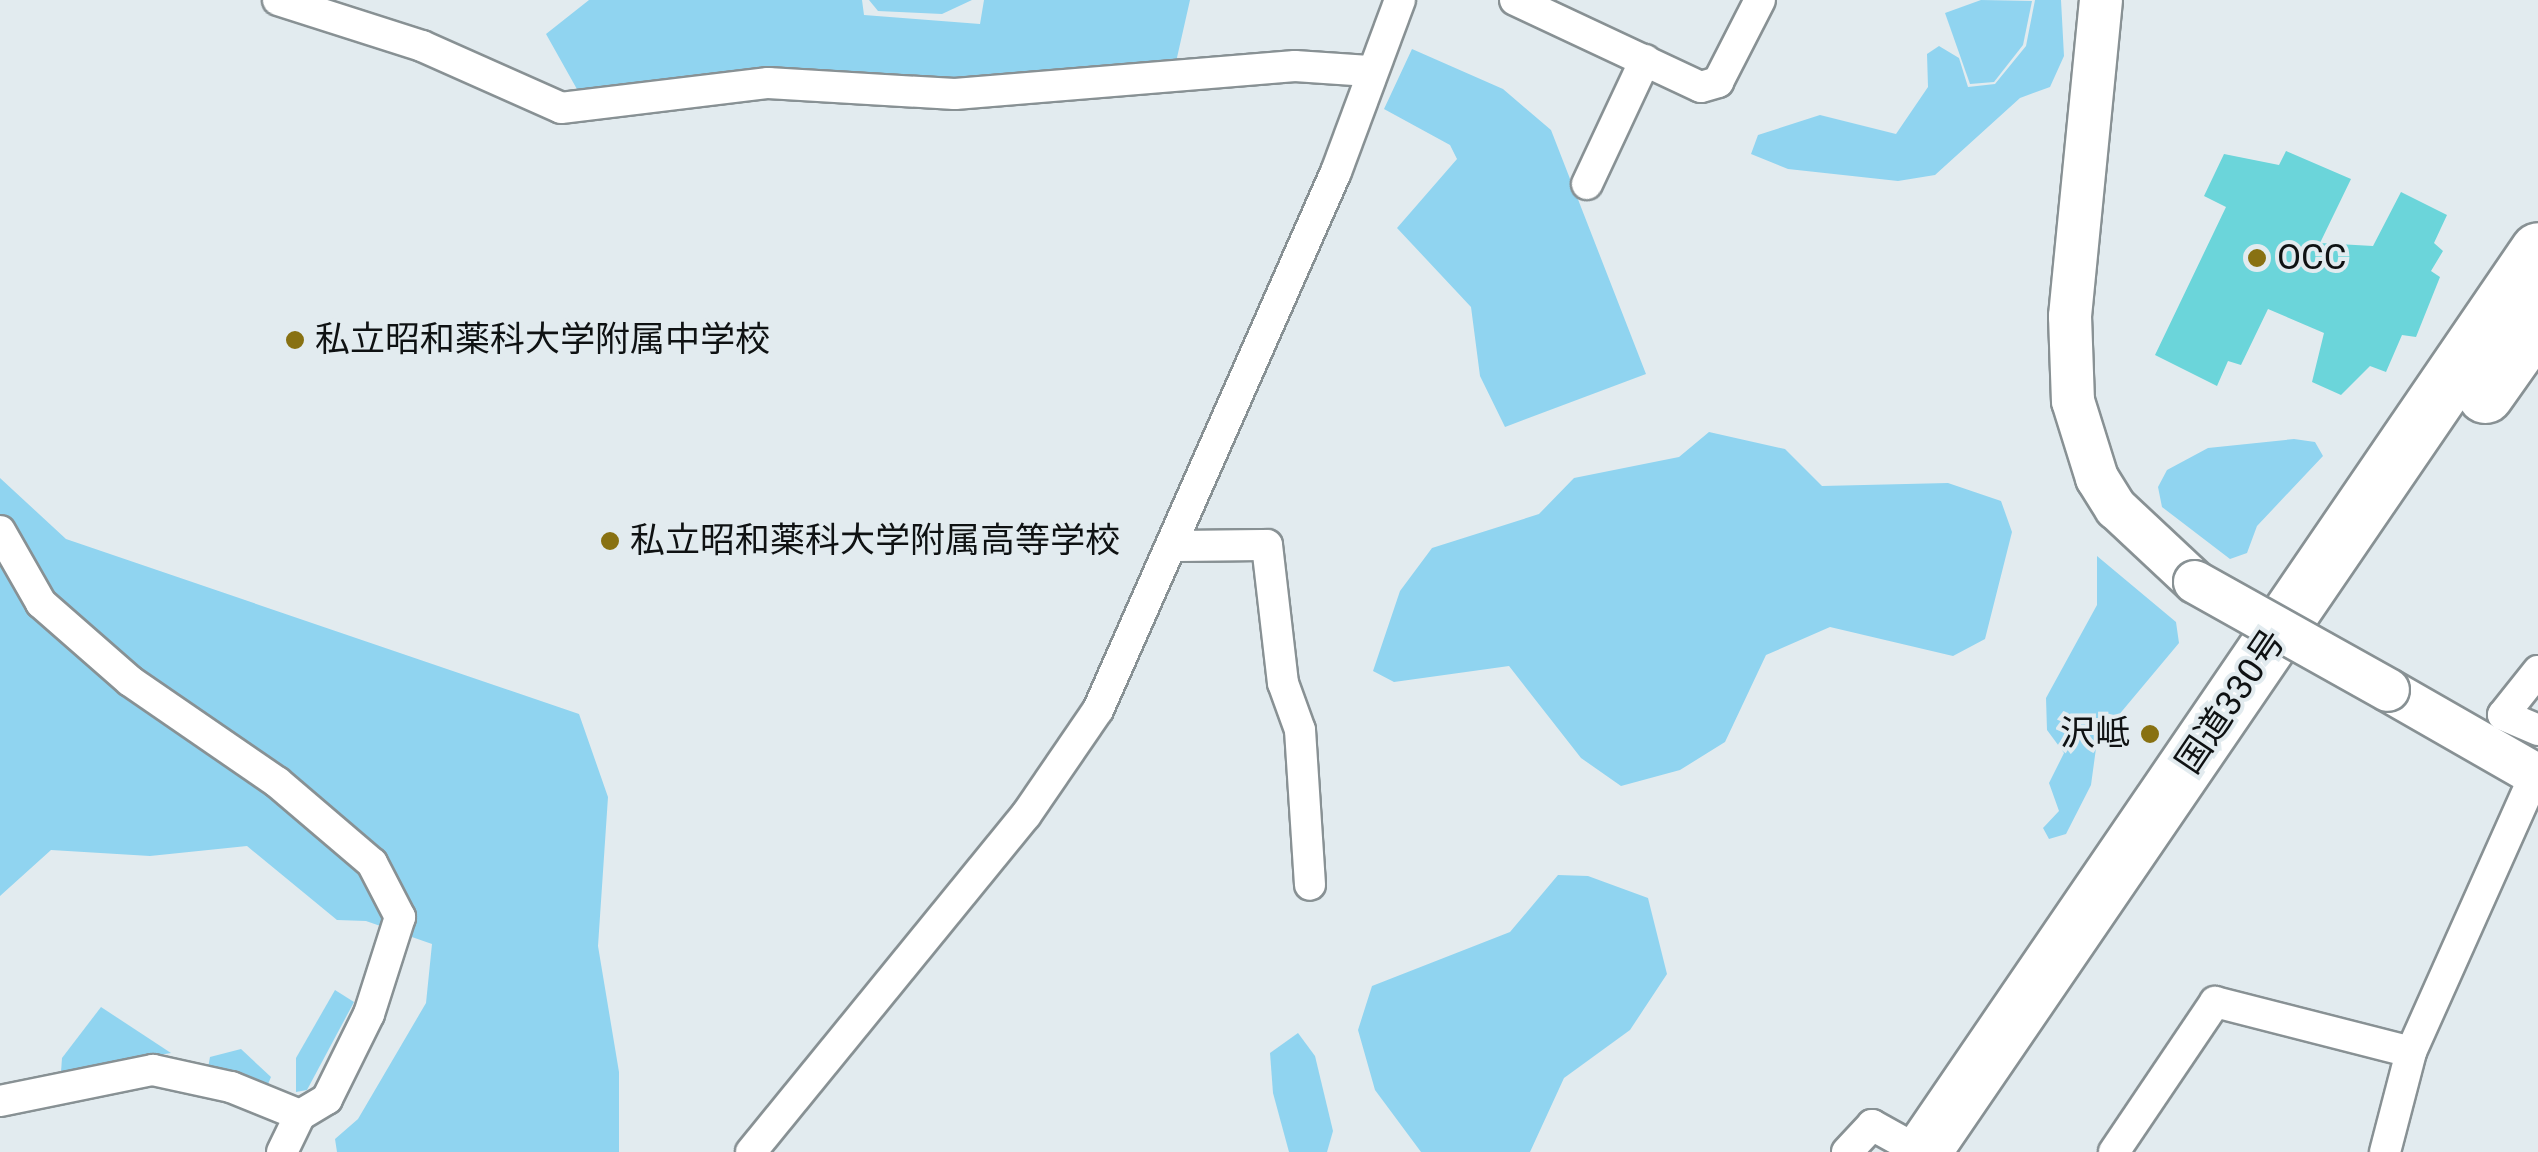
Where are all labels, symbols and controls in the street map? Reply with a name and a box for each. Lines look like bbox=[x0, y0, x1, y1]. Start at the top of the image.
place label: OCC bbox=[2277, 237, 2347, 279]
marker: OCC bbox=[2246, 247, 2268, 269]
place label: 私立昭和薬科大学附属中学校 bbox=[315, 319, 770, 361]
marker: 私立昭和薬科大学附属中学校 bbox=[284, 329, 306, 351]
place label: 私立昭和薬科大学附属高等学校 bbox=[630, 520, 1120, 562]
marker: 私立昭和薬科大学附属高等学校 bbox=[599, 530, 621, 552]
street label: 国道330号 bbox=[2168, 622, 2294, 782]
place label: 沢岻 bbox=[2060, 713, 2130, 755]
marker: 沢岻 bbox=[2139, 723, 2161, 745]

